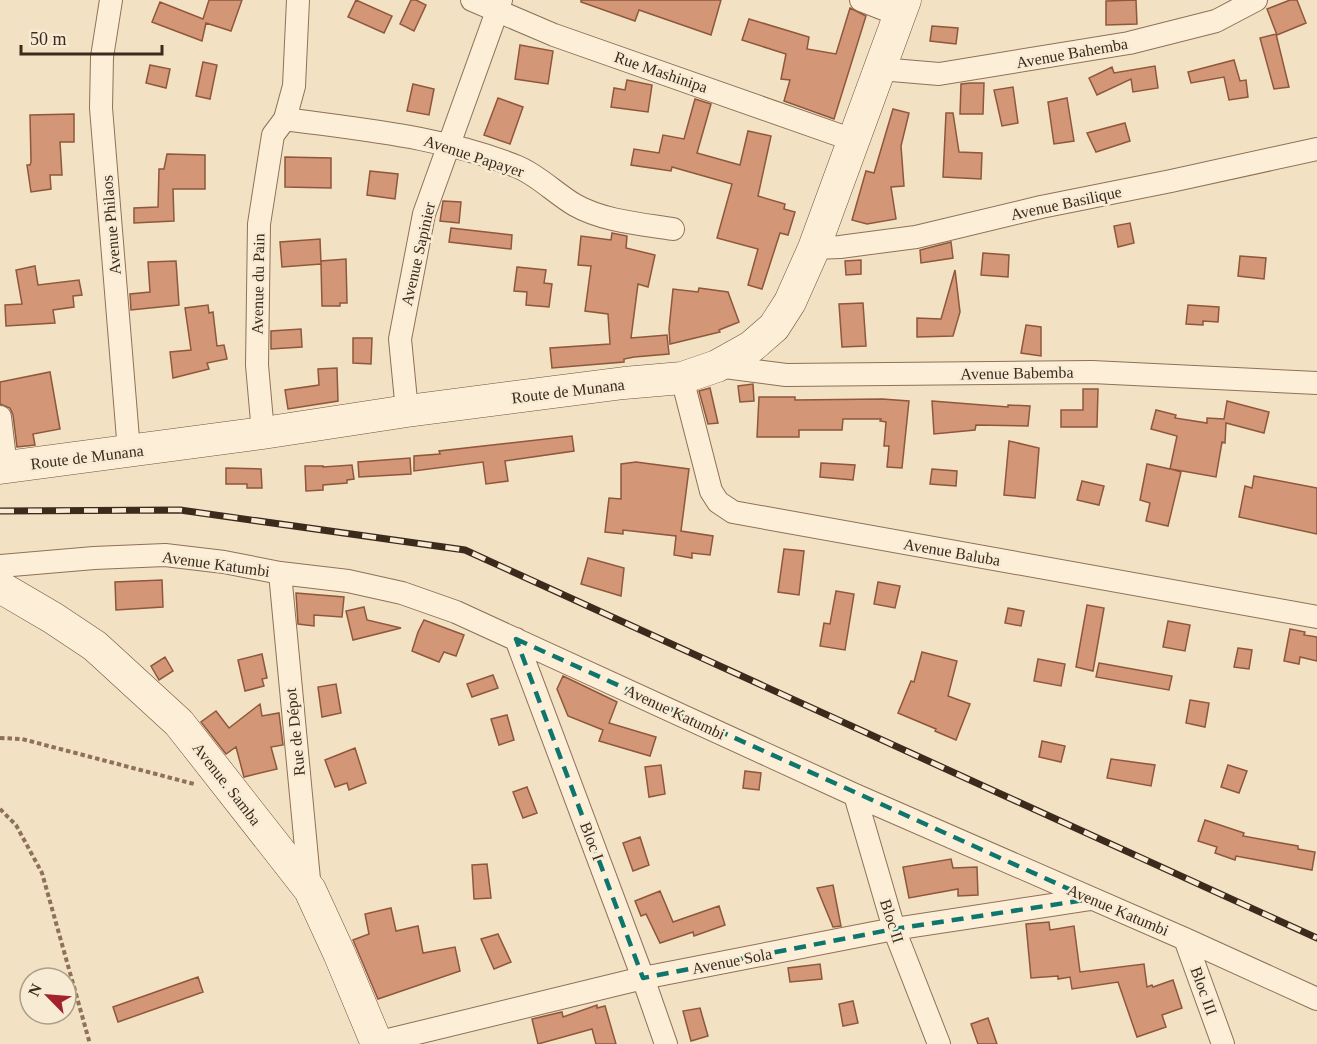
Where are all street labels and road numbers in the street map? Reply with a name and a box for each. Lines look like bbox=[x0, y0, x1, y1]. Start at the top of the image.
street label: Avenue Bahemba bbox=[1015, 35, 1129, 71]
street label: Rue Mashinipa bbox=[612, 48, 710, 97]
street label: Avenue Papayer bbox=[422, 132, 527, 181]
street label: Avenue Philaos bbox=[98, 175, 124, 275]
street label: Avenue Basilique bbox=[1009, 183, 1123, 224]
street label: Avenue Sapinier bbox=[398, 200, 439, 308]
street label: Avenue du Pain bbox=[249, 233, 267, 335]
street label: Avenue Babemba bbox=[960, 364, 1074, 382]
street label: Route de Munana bbox=[511, 376, 625, 406]
street label: Route de Munana bbox=[30, 442, 144, 472]
street label: Avenue Baluba bbox=[902, 535, 1002, 569]
street label: Avenue Katumbi bbox=[161, 548, 271, 580]
street label: Avenue Katumbi bbox=[622, 681, 728, 743]
street label: Rue de Dépot bbox=[282, 687, 309, 777]
street label: Avenue. Samba bbox=[189, 739, 265, 829]
street label: Bloc I bbox=[577, 819, 607, 863]
street label: Avenue Katumbi bbox=[1065, 881, 1172, 939]
street label: Bloc II bbox=[877, 897, 907, 945]
street label: Avenue Sola bbox=[691, 945, 773, 977]
street label: Bloc III bbox=[1187, 965, 1221, 1017]

